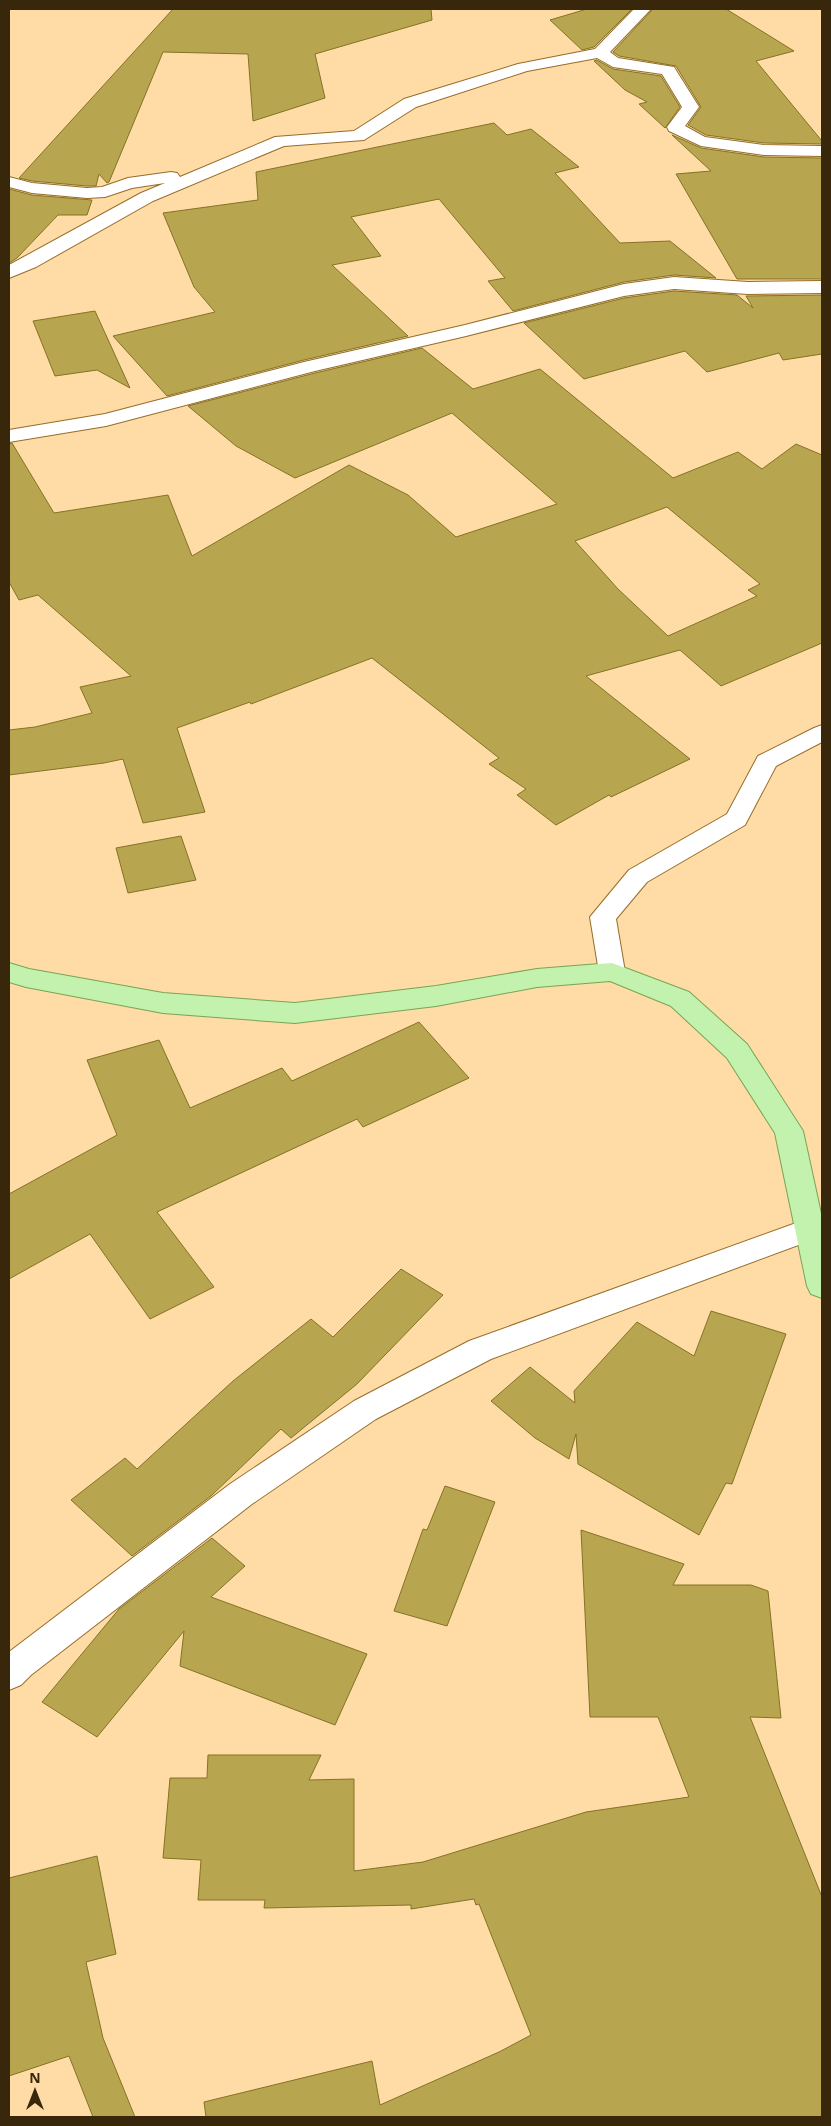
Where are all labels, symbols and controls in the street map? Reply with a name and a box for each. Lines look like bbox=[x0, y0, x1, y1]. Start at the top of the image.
north arrow bbox=[10, 2066, 60, 2116]
text: N bbox=[29, 2068, 41, 2087]

